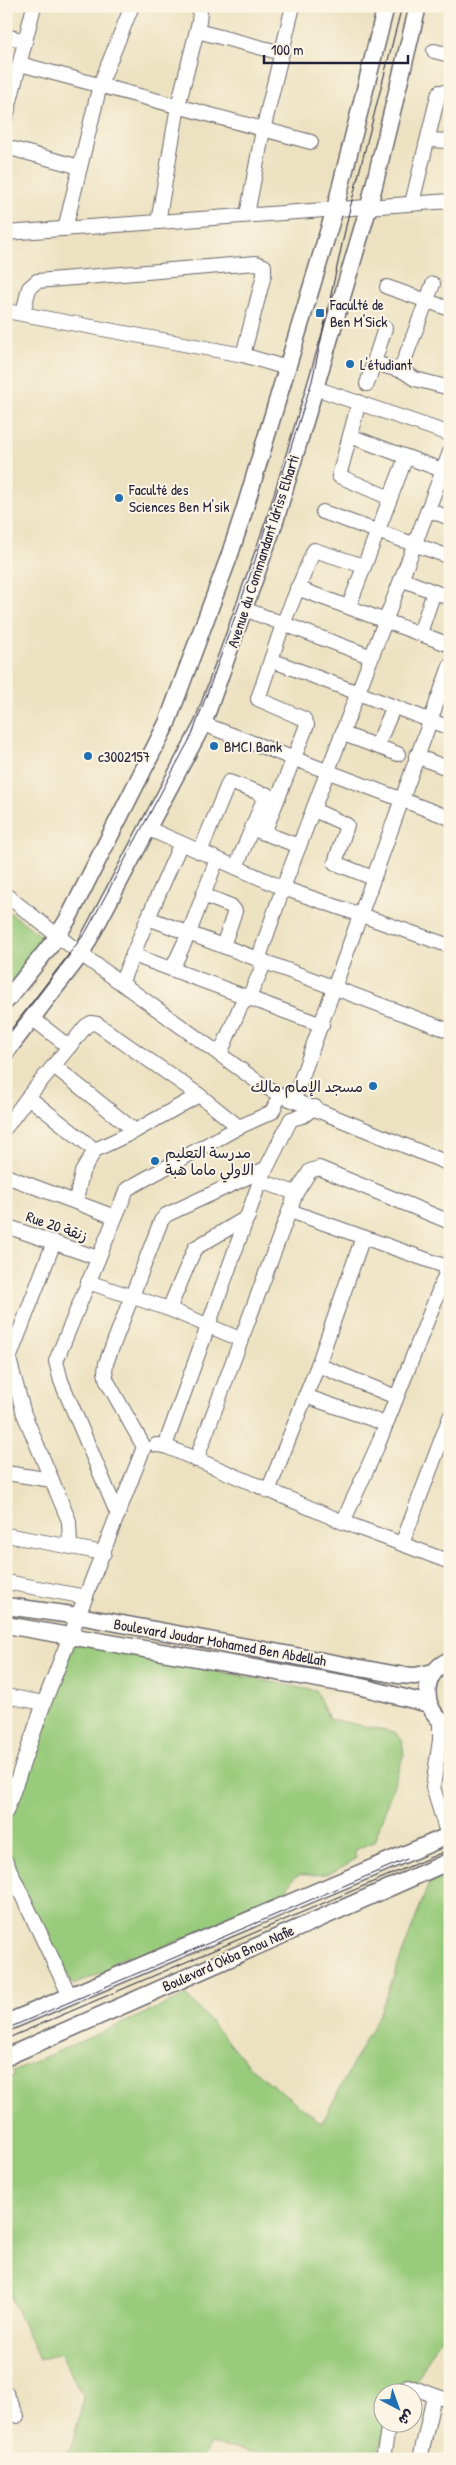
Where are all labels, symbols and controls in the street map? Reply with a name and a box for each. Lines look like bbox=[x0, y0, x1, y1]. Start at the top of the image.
scale bar bbox=[264, 32, 407, 64]
text: 100 m bbox=[271, 39, 304, 60]
place label: Faculté de Ben M'Sick bbox=[329, 294, 387, 332]
marker: Faculté de Ben M'Sick bbox=[314, 307, 326, 319]
place label: L'étudiant bbox=[360, 354, 413, 375]
marker: L'étudiant bbox=[344, 358, 356, 370]
street label: Avenue du Commandant Idriss Elharti bbox=[222, 452, 304, 650]
place label: Faculté des Sciences Ben M'sik bbox=[128, 479, 229, 517]
marker: Faculté des Sciences Ben M'sik bbox=[113, 492, 125, 504]
place label: BMCI Bank bbox=[224, 736, 282, 757]
marker: BMCI Bank bbox=[208, 740, 220, 752]
place label: c3002157 bbox=[98, 746, 150, 767]
marker: c3002157 bbox=[82, 750, 94, 762]
place label: مسجد الإمام مالك bbox=[251, 1076, 363, 1098]
marker: مسجد الإمام مالك bbox=[367, 1080, 379, 1092]
place label: مدرسة التعليم الاولي ماما هبة bbox=[165, 1142, 254, 1183]
marker: مدرسة التعليم الاولي ماما هبة bbox=[149, 1155, 161, 1167]
street label: Rue 20 زنقة bbox=[23, 1206, 91, 1246]
street label: Boulevard Joudar Mohamed Ben Abdellah bbox=[112, 1613, 328, 1671]
street label: Boulevard Okba Bnou Nafie bbox=[159, 1919, 297, 1997]
north arrow bbox=[374, 2382, 424, 2432]
text: ش bbox=[395, 2406, 419, 2430]

